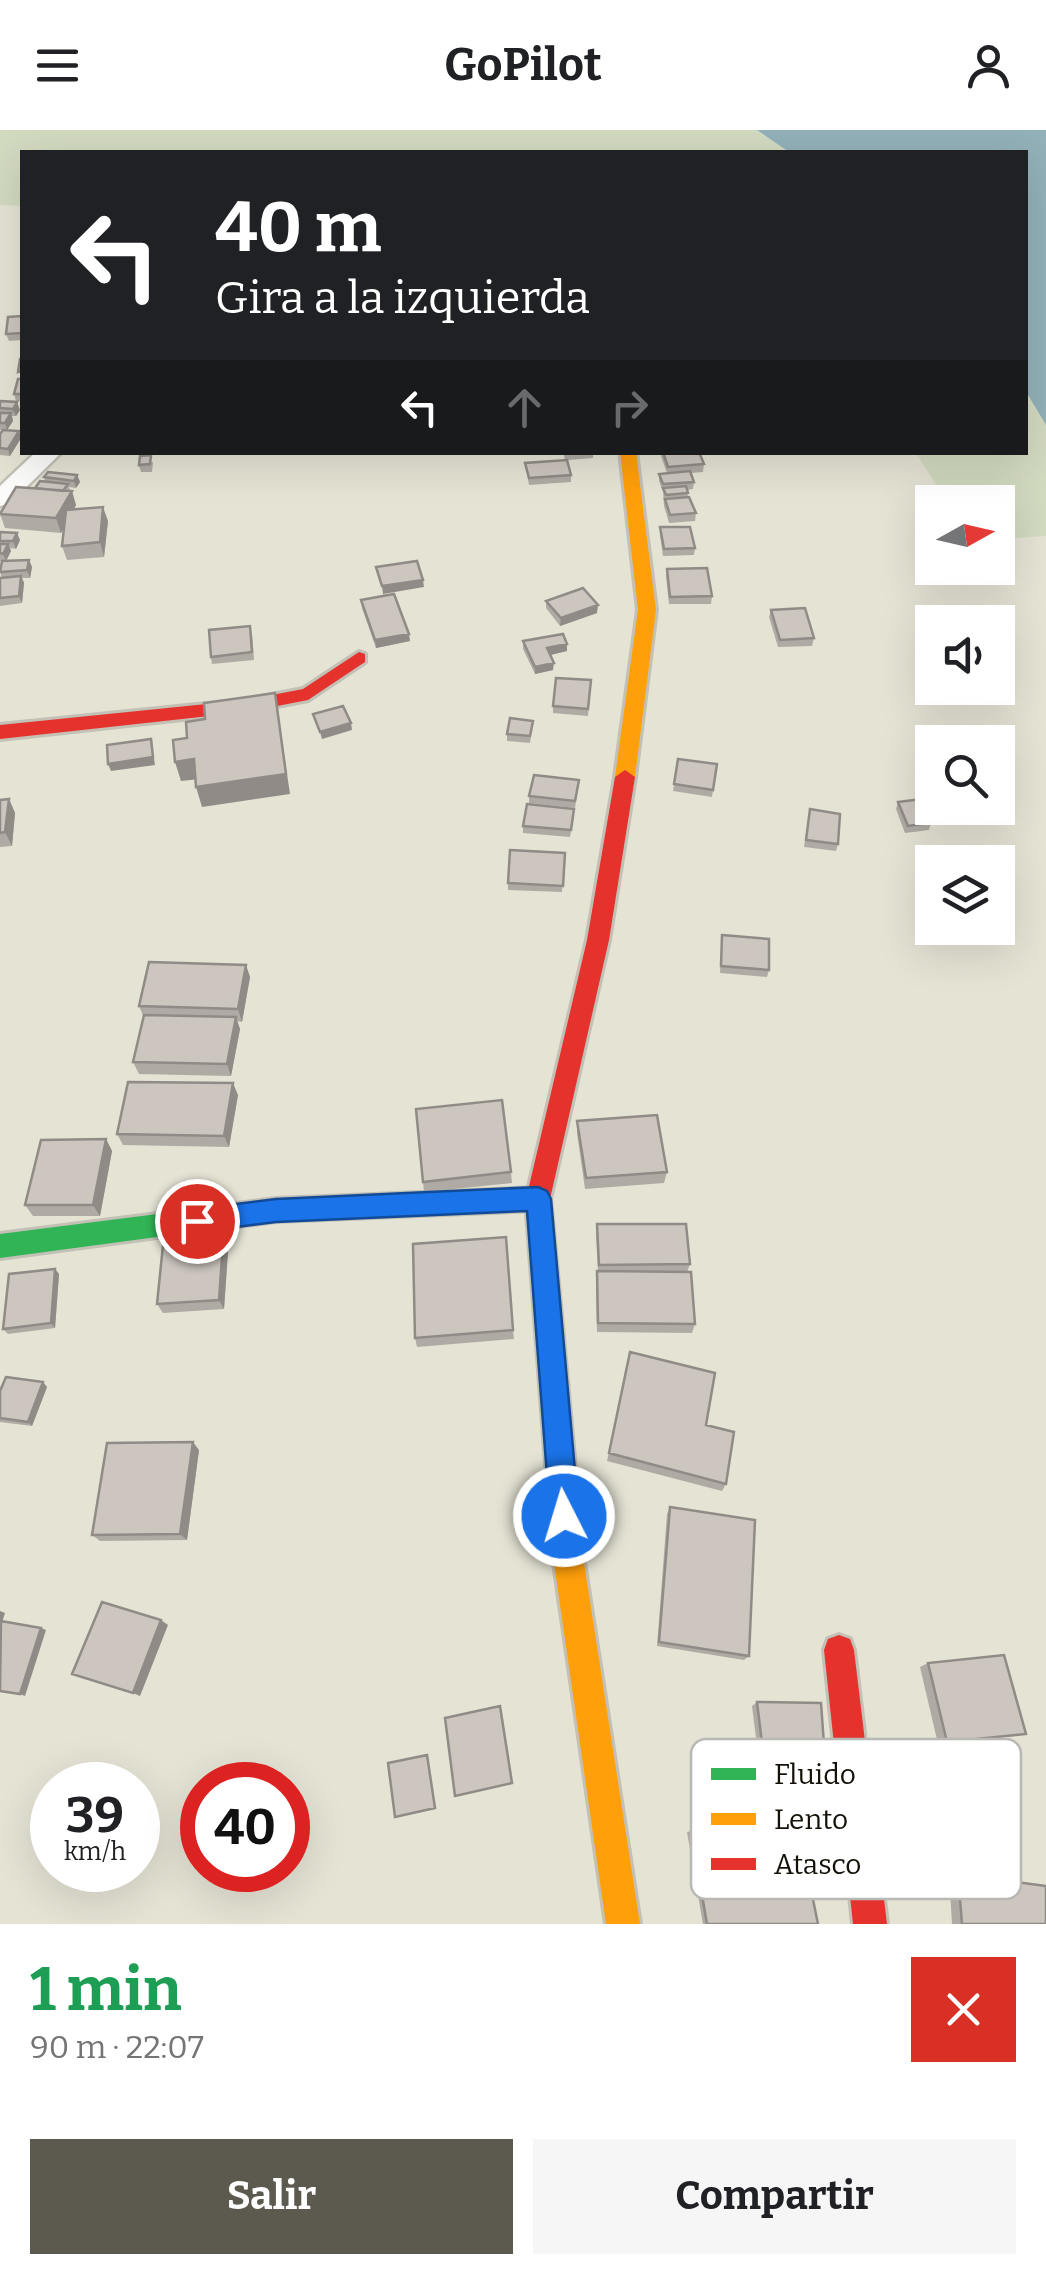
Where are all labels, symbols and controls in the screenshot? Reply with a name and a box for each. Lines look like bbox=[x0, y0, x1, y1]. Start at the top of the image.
icon: menu bbox=[30, 38, 85, 93]
text: GoPilot bbox=[444, 38, 602, 92]
icon: person bbox=[961, 38, 1016, 93]
text: 40 m bbox=[215, 186, 381, 270]
icon: left bbox=[50, 190, 180, 320]
text: Gira a la izquierda bbox=[215, 271, 590, 325]
icon: left bbox=[392, 380, 447, 435]
icon: ahead bbox=[497, 380, 552, 435]
icon: right bbox=[602, 380, 657, 435]
north arrow bbox=[915, 485, 1015, 585]
map controls bbox=[915, 485, 1015, 945]
button: sound bbox=[915, 605, 1015, 705]
button: search bbox=[915, 725, 1015, 825]
button: layers bbox=[915, 845, 1015, 945]
pin bbox=[155, 1179, 240, 1264]
icon: arrive bbox=[170, 1194, 225, 1249]
position arrow bbox=[512, 1464, 616, 1568]
legend bbox=[691, 1739, 1021, 1899]
text: Fluido bbox=[774, 1758, 856, 1791]
speed limit sign: 40 bbox=[180, 1762, 310, 1892]
text: 39 bbox=[66, 1785, 124, 1845]
text: Lento bbox=[774, 1803, 848, 1836]
text: km/h bbox=[64, 1837, 126, 1867]
text: Atasco bbox=[774, 1848, 861, 1881]
text: 1 min bbox=[30, 1954, 182, 2026]
button: close bbox=[911, 1957, 1016, 2062]
text: 90 m · 22:07 bbox=[30, 2028, 204, 2066]
button: Salir bbox=[30, 2139, 513, 2254]
button: Compartir bbox=[533, 2139, 1016, 2254]

